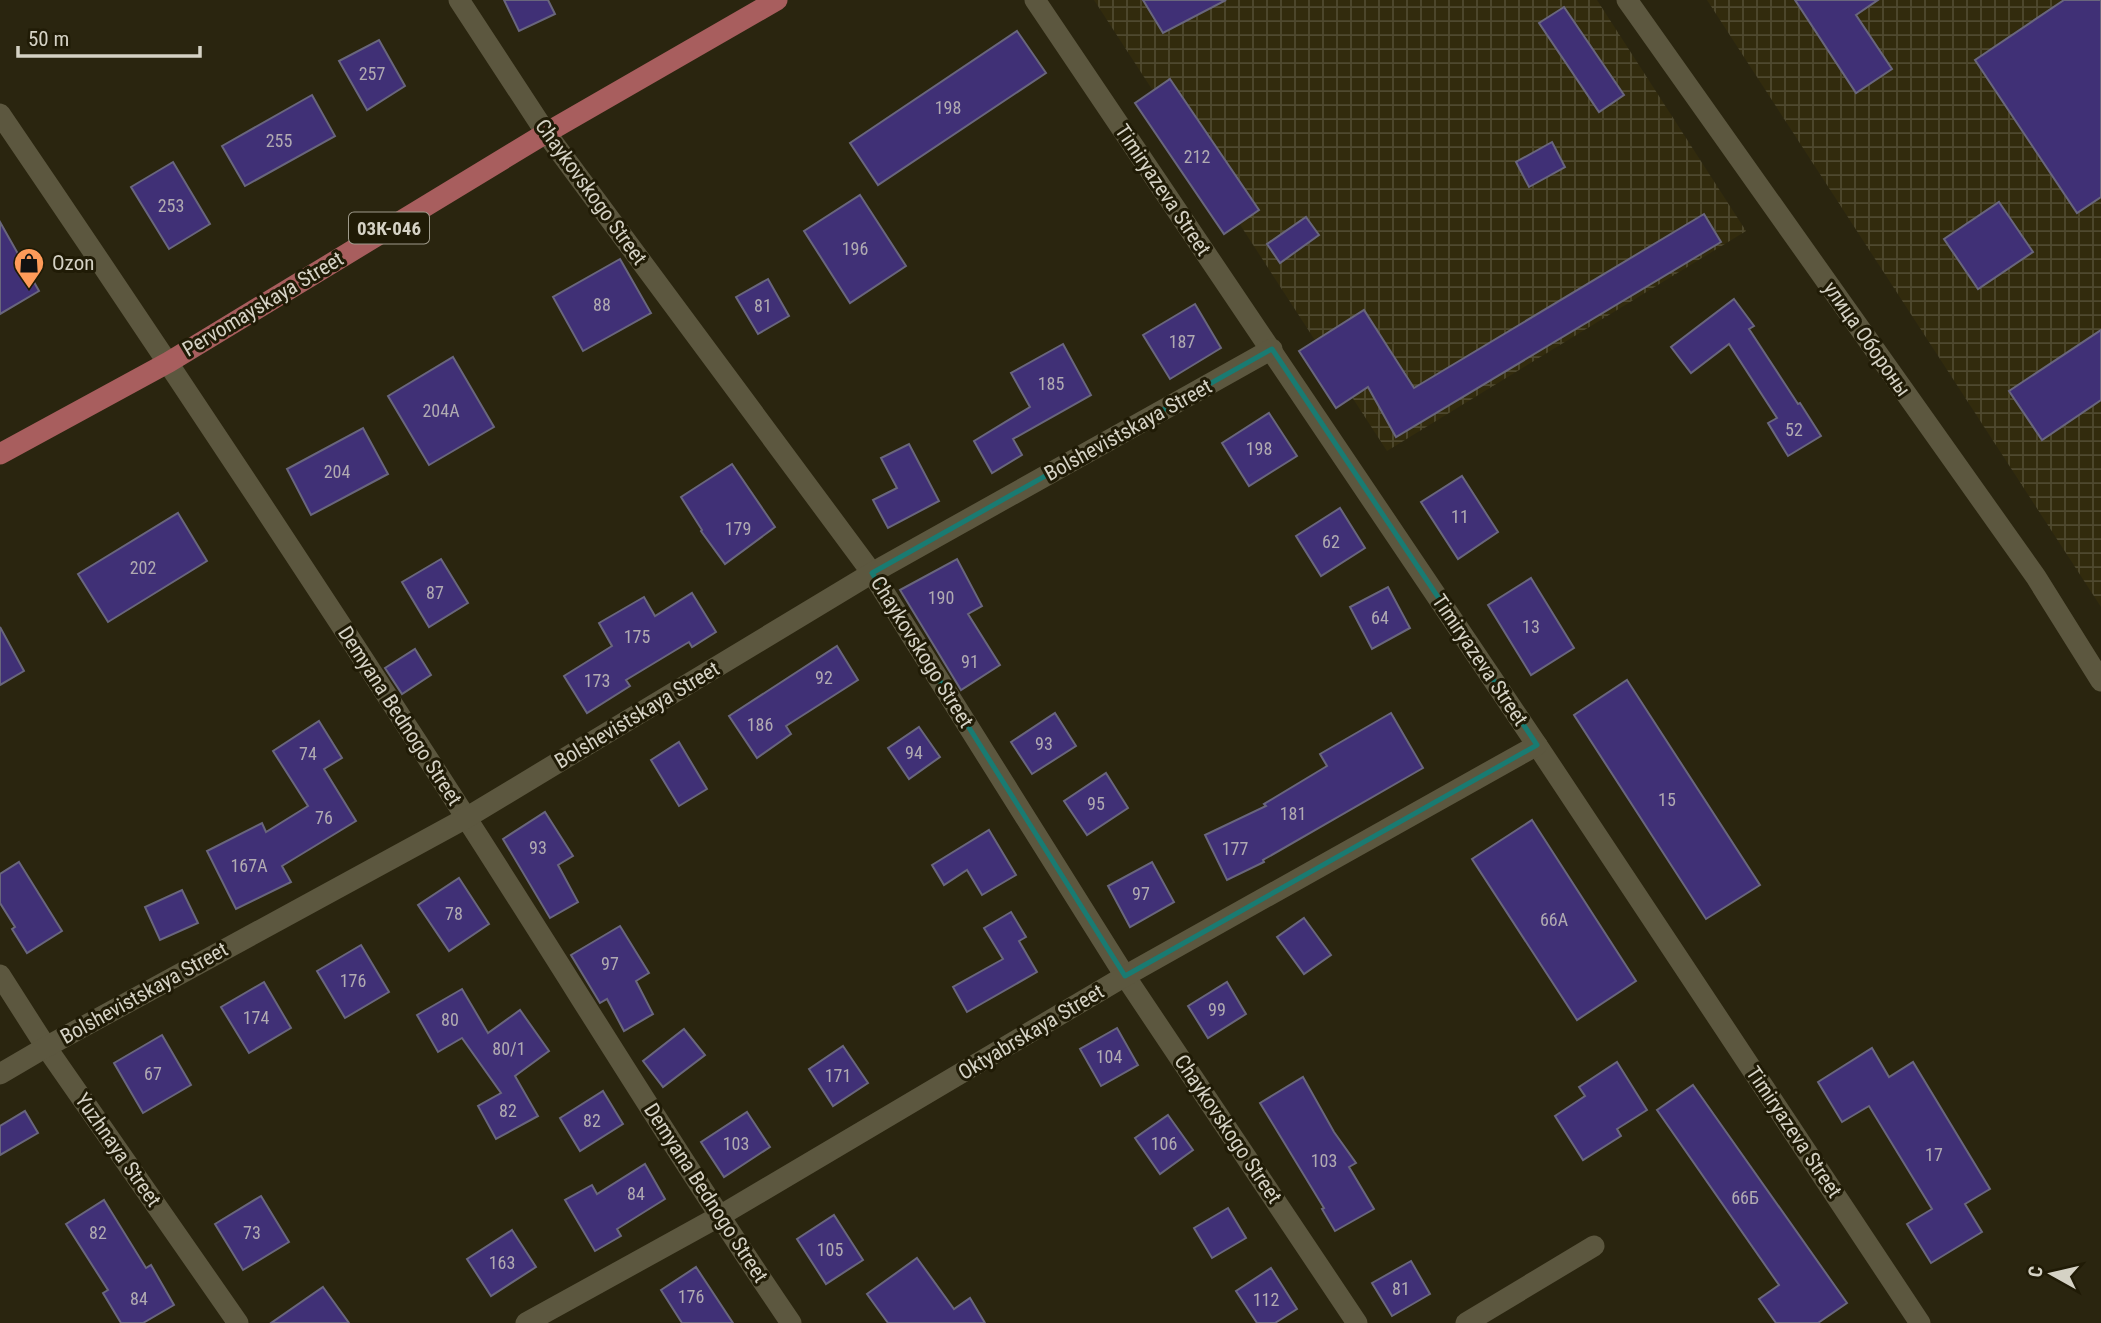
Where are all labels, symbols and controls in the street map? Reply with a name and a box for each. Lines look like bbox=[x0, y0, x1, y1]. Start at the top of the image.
scale bar bbox=[18, 14, 200, 58]
text: 50 m bbox=[28, 27, 69, 51]
house number: 257 bbox=[359, 63, 385, 84]
house number: 198 bbox=[935, 97, 961, 118]
street label: Chaykovskogo Street bbox=[530, 115, 652, 269]
street label: Timiryazeva Street bbox=[1110, 120, 1216, 260]
house number: 255 bbox=[266, 130, 292, 151]
house number: 212 bbox=[1184, 146, 1210, 167]
house number: 253 bbox=[158, 195, 184, 216]
road number: 03К-046 bbox=[349, 212, 429, 244]
house number: 196 bbox=[842, 238, 868, 259]
shop icon: Ozon bbox=[12, 246, 46, 290]
street label: Pervomayskaya Street bbox=[178, 246, 348, 362]
place label: Ozon bbox=[52, 251, 94, 275]
street label: улица Обороны bbox=[1818, 277, 1916, 401]
house number: 88 bbox=[593, 294, 611, 315]
house number: 81 bbox=[754, 295, 772, 316]
house number: 187 bbox=[1169, 331, 1195, 352]
house number: 185 bbox=[1038, 373, 1064, 394]
street label: Bolshevistskaya Street bbox=[1040, 374, 1216, 486]
house number: 204А bbox=[422, 400, 460, 421]
house number: 52 bbox=[1785, 419, 1803, 440]
house number: 198 bbox=[1246, 438, 1272, 459]
house number: 204 bbox=[324, 461, 350, 482]
house number: 11 bbox=[1451, 506, 1469, 527]
house number: 179 bbox=[725, 518, 751, 539]
house number: 62 bbox=[1322, 531, 1340, 552]
house number: 202 bbox=[130, 557, 156, 578]
street label: Chaykovskogo Street bbox=[866, 572, 978, 732]
house number: 87 bbox=[426, 582, 444, 603]
house number: 190 bbox=[928, 587, 954, 608]
street label: Timiryazeva Street bbox=[1427, 590, 1533, 730]
house number: 64 bbox=[1371, 607, 1389, 628]
house number: 13 bbox=[1522, 616, 1540, 637]
street label: Demyana Bednogo Street bbox=[333, 622, 467, 810]
house number: 175 bbox=[624, 626, 650, 647]
house number: 91 bbox=[961, 651, 979, 672]
street label: Bolshevistskaya Street bbox=[550, 656, 724, 774]
house number: 92 bbox=[815, 667, 833, 688]
house number: 173 bbox=[584, 670, 610, 691]
house number: 186 bbox=[747, 714, 773, 735]
house number: 93 bbox=[1035, 733, 1053, 754]
house number: 94 bbox=[905, 742, 923, 763]
house number: 74 bbox=[299, 743, 317, 764]
house number: 15 bbox=[1658, 789, 1676, 810]
house number: 95 bbox=[1087, 793, 1105, 814]
house number: 181 bbox=[1280, 803, 1306, 824]
house number: 76 bbox=[315, 807, 333, 828]
house number: 93 bbox=[529, 837, 547, 858]
house number: 177 bbox=[1222, 838, 1248, 859]
house number: 167А bbox=[230, 855, 268, 876]
house number: 97 bbox=[1132, 883, 1150, 904]
house number: 78 bbox=[445, 903, 463, 924]
house number: 66А bbox=[1540, 909, 1569, 930]
street label: Bolshevistskaya Street bbox=[56, 937, 232, 1049]
house number: 97 bbox=[601, 953, 619, 974]
house number: 176 bbox=[340, 970, 366, 991]
street label: Oktyabrskaya Street bbox=[954, 979, 1108, 1085]
house number: 99 bbox=[1208, 999, 1226, 1020]
house number: 174 bbox=[243, 1007, 269, 1028]
house number: 80 bbox=[441, 1009, 459, 1030]
house number: 80/1 bbox=[492, 1038, 526, 1059]
house number: 104 bbox=[1096, 1046, 1122, 1067]
street label: Chaykovskogo Street bbox=[1169, 1050, 1287, 1208]
street label: Timiryazeva Street bbox=[1741, 1062, 1847, 1202]
house number: 67 bbox=[144, 1063, 162, 1084]
house number: 171 bbox=[825, 1065, 851, 1086]
street label: Yuzhnaya Street bbox=[70, 1089, 166, 1211]
street label: Demyana Bednogo Street bbox=[639, 1099, 773, 1287]
house number: 82 bbox=[499, 1100, 517, 1121]
house number: 82 bbox=[583, 1110, 601, 1131]
house number: 103 bbox=[723, 1133, 749, 1154]
house number: 106 bbox=[1151, 1133, 1177, 1154]
house number: 17 bbox=[1925, 1144, 1943, 1165]
house number: 103 bbox=[1311, 1150, 1337, 1171]
house number: 84 bbox=[627, 1183, 645, 1204]
house number: 66Б bbox=[1731, 1187, 1759, 1208]
house number: 82 bbox=[89, 1222, 107, 1243]
house number: 73 bbox=[243, 1222, 261, 1243]
house number: 105 bbox=[817, 1239, 843, 1260]
north arrow bbox=[2017, 1239, 2087, 1309]
house number: 163 bbox=[489, 1252, 515, 1273]
text: С bbox=[2024, 1265, 2048, 1279]
house number: 81 bbox=[1392, 1278, 1410, 1299]
house number: 176 bbox=[678, 1286, 704, 1307]
house number: 84 bbox=[130, 1288, 148, 1309]
house number: 112 bbox=[1253, 1289, 1279, 1310]

